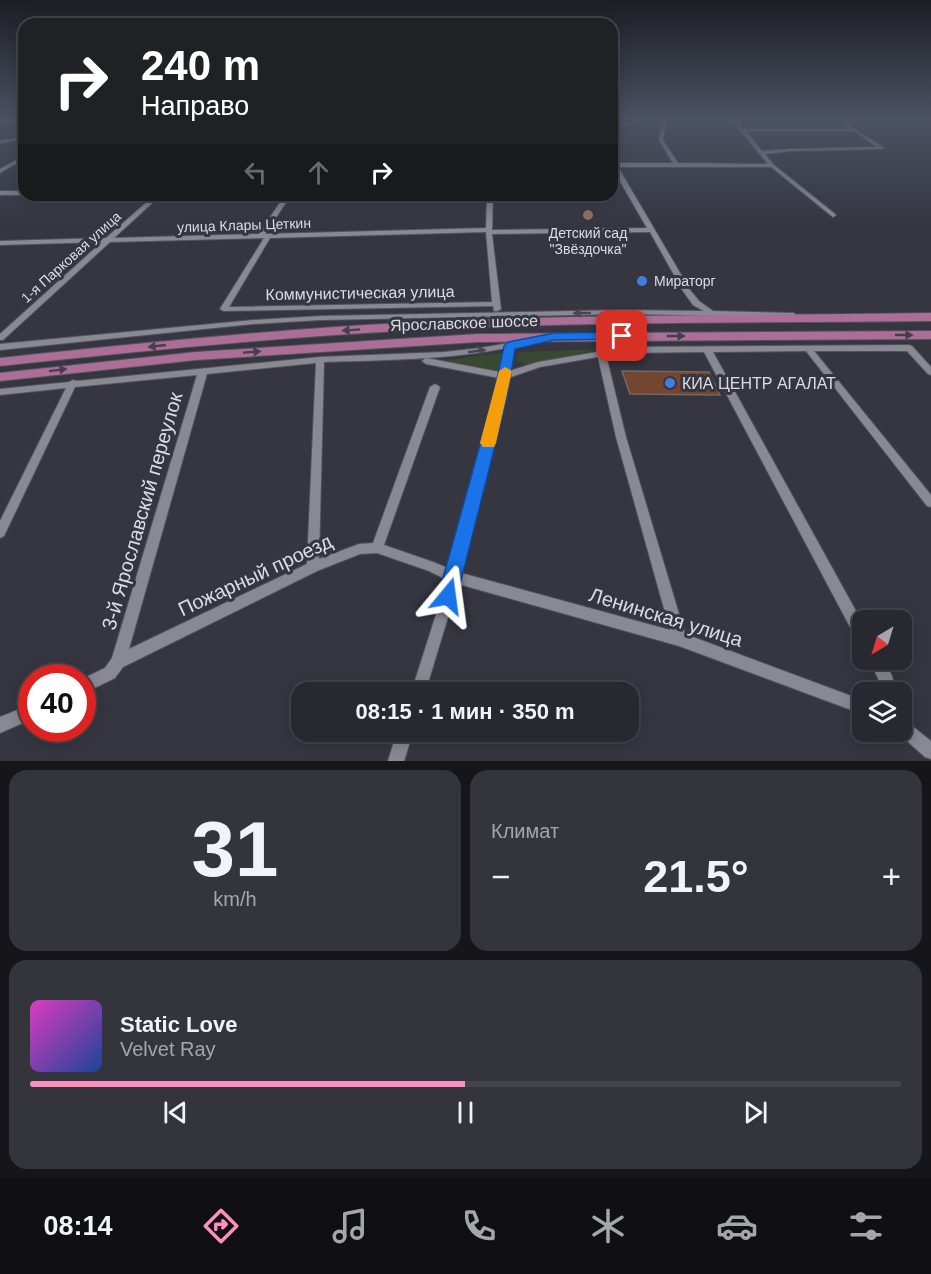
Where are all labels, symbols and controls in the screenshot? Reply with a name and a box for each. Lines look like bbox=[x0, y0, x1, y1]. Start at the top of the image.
icon: right bbox=[42, 42, 120, 120]
text: 240 m bbox=[141, 42, 260, 89]
text: Направо bbox=[141, 91, 249, 121]
icon: left bbox=[239, 156, 272, 189]
icon: ahead bbox=[302, 156, 335, 189]
icon: right bbox=[365, 156, 398, 189]
street label: 1-я Парковая улица bbox=[18, 208, 124, 306]
marker: Детский сад "Звёздочка" bbox=[581, 208, 595, 222]
street label: улица Клары Цеткин bbox=[177, 215, 311, 235]
place label: Детский сад "Звёздочка" bbox=[549, 225, 627, 257]
place label: Мираторг bbox=[654, 273, 716, 289]
marker: Мираторг bbox=[635, 274, 649, 288]
street label: Коммунистическая улица bbox=[265, 283, 455, 303]
one-way arrow bbox=[573, 308, 592, 317]
pin bbox=[596, 310, 647, 361]
street label: Ярославское шоссе bbox=[390, 312, 538, 334]
icon: arrive bbox=[605, 319, 638, 352]
one-way arrow bbox=[342, 325, 361, 335]
one-way arrow bbox=[894, 330, 913, 340]
one-way arrow bbox=[666, 331, 685, 341]
one-way arrow bbox=[147, 341, 166, 351]
one-way arrow bbox=[467, 346, 486, 355]
one-way arrow bbox=[243, 347, 262, 357]
one-way arrow bbox=[49, 365, 68, 375]
place label: КИА ЦЕНТР АГАЛАТ bbox=[682, 375, 836, 392]
marker: КИА ЦЕНТР АГАЛАТ bbox=[663, 376, 677, 390]
street label: 3-й Ярославский переулок bbox=[97, 389, 187, 632]
street label: Пожарный проезд bbox=[175, 530, 336, 620]
position arrow bbox=[416, 564, 480, 628]
street label: Ленинская улица bbox=[587, 583, 746, 651]
north arrow bbox=[852, 610, 912, 670]
map controls bbox=[852, 610, 912, 742]
speed limit sign: 40 bbox=[18, 664, 96, 742]
button: layers bbox=[852, 682, 912, 742]
text: 08:15 · 1 мин · 350 m bbox=[355, 699, 575, 724]
text: 31 bbox=[192, 805, 278, 893]
text: Климат bbox=[491, 820, 559, 842]
text: 21.5° bbox=[643, 851, 749, 902]
text: − bbox=[491, 858, 510, 895]
text: + bbox=[882, 858, 901, 895]
text: km/h bbox=[213, 888, 257, 910]
text: Static Love bbox=[120, 1012, 237, 1037]
text: Velvet Ray bbox=[120, 1038, 216, 1060]
icon: previous bbox=[159, 1096, 192, 1129]
icon: pause bbox=[449, 1096, 482, 1129]
icon: next bbox=[739, 1096, 772, 1129]
icon: directions bbox=[200, 1205, 242, 1247]
icon: music bbox=[329, 1205, 371, 1247]
icon: phone bbox=[458, 1205, 500, 1247]
icon: climate bbox=[587, 1205, 629, 1247]
icon: car bbox=[716, 1205, 758, 1247]
icon: filters bbox=[845, 1205, 887, 1247]
text: 08:14 bbox=[44, 1211, 113, 1241]

